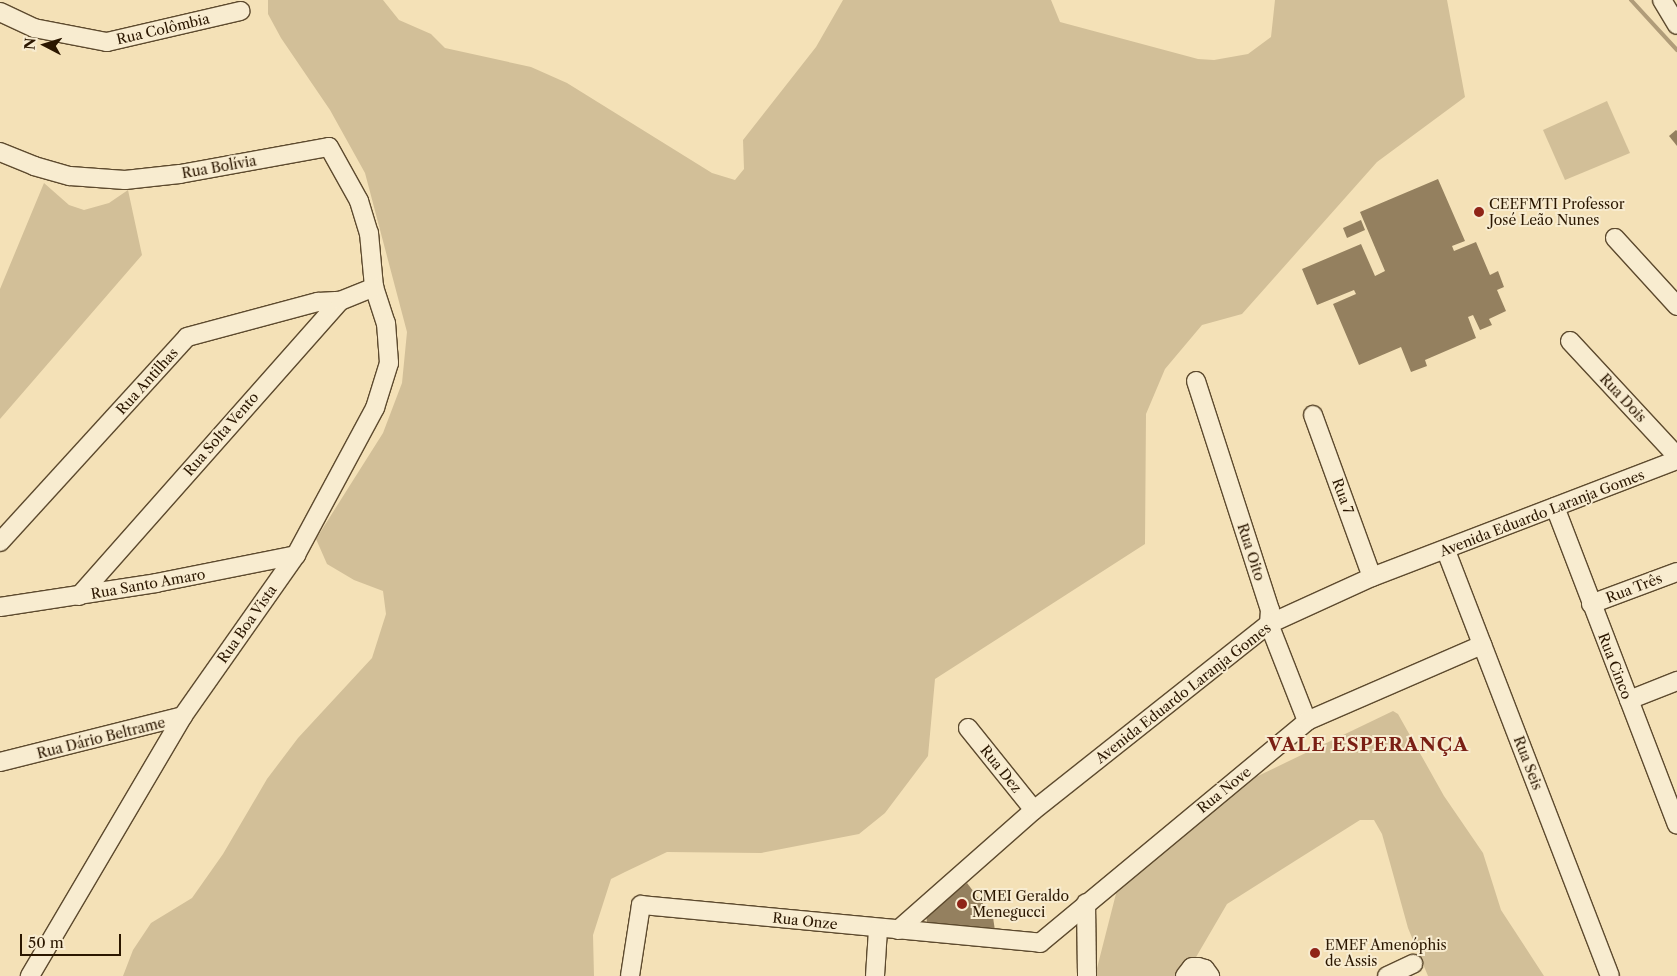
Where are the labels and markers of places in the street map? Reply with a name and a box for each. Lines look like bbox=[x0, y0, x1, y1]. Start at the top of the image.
place label: CEEFMTI Professor José Leão Nunes bbox=[1489, 196, 1625, 228]
marker: CEEFMTI Professor José Leão Nunes bbox=[1473, 206, 1485, 218]
place label: CMEI Geraldo Menegucci bbox=[972, 888, 1069, 920]
marker: CMEI Geraldo Menegucci bbox=[956, 898, 968, 910]
place label: EMEF Amenóphis de Assis bbox=[1325, 937, 1448, 970]
marker: EMEF Amenóphis de Assis bbox=[1309, 947, 1321, 959]

